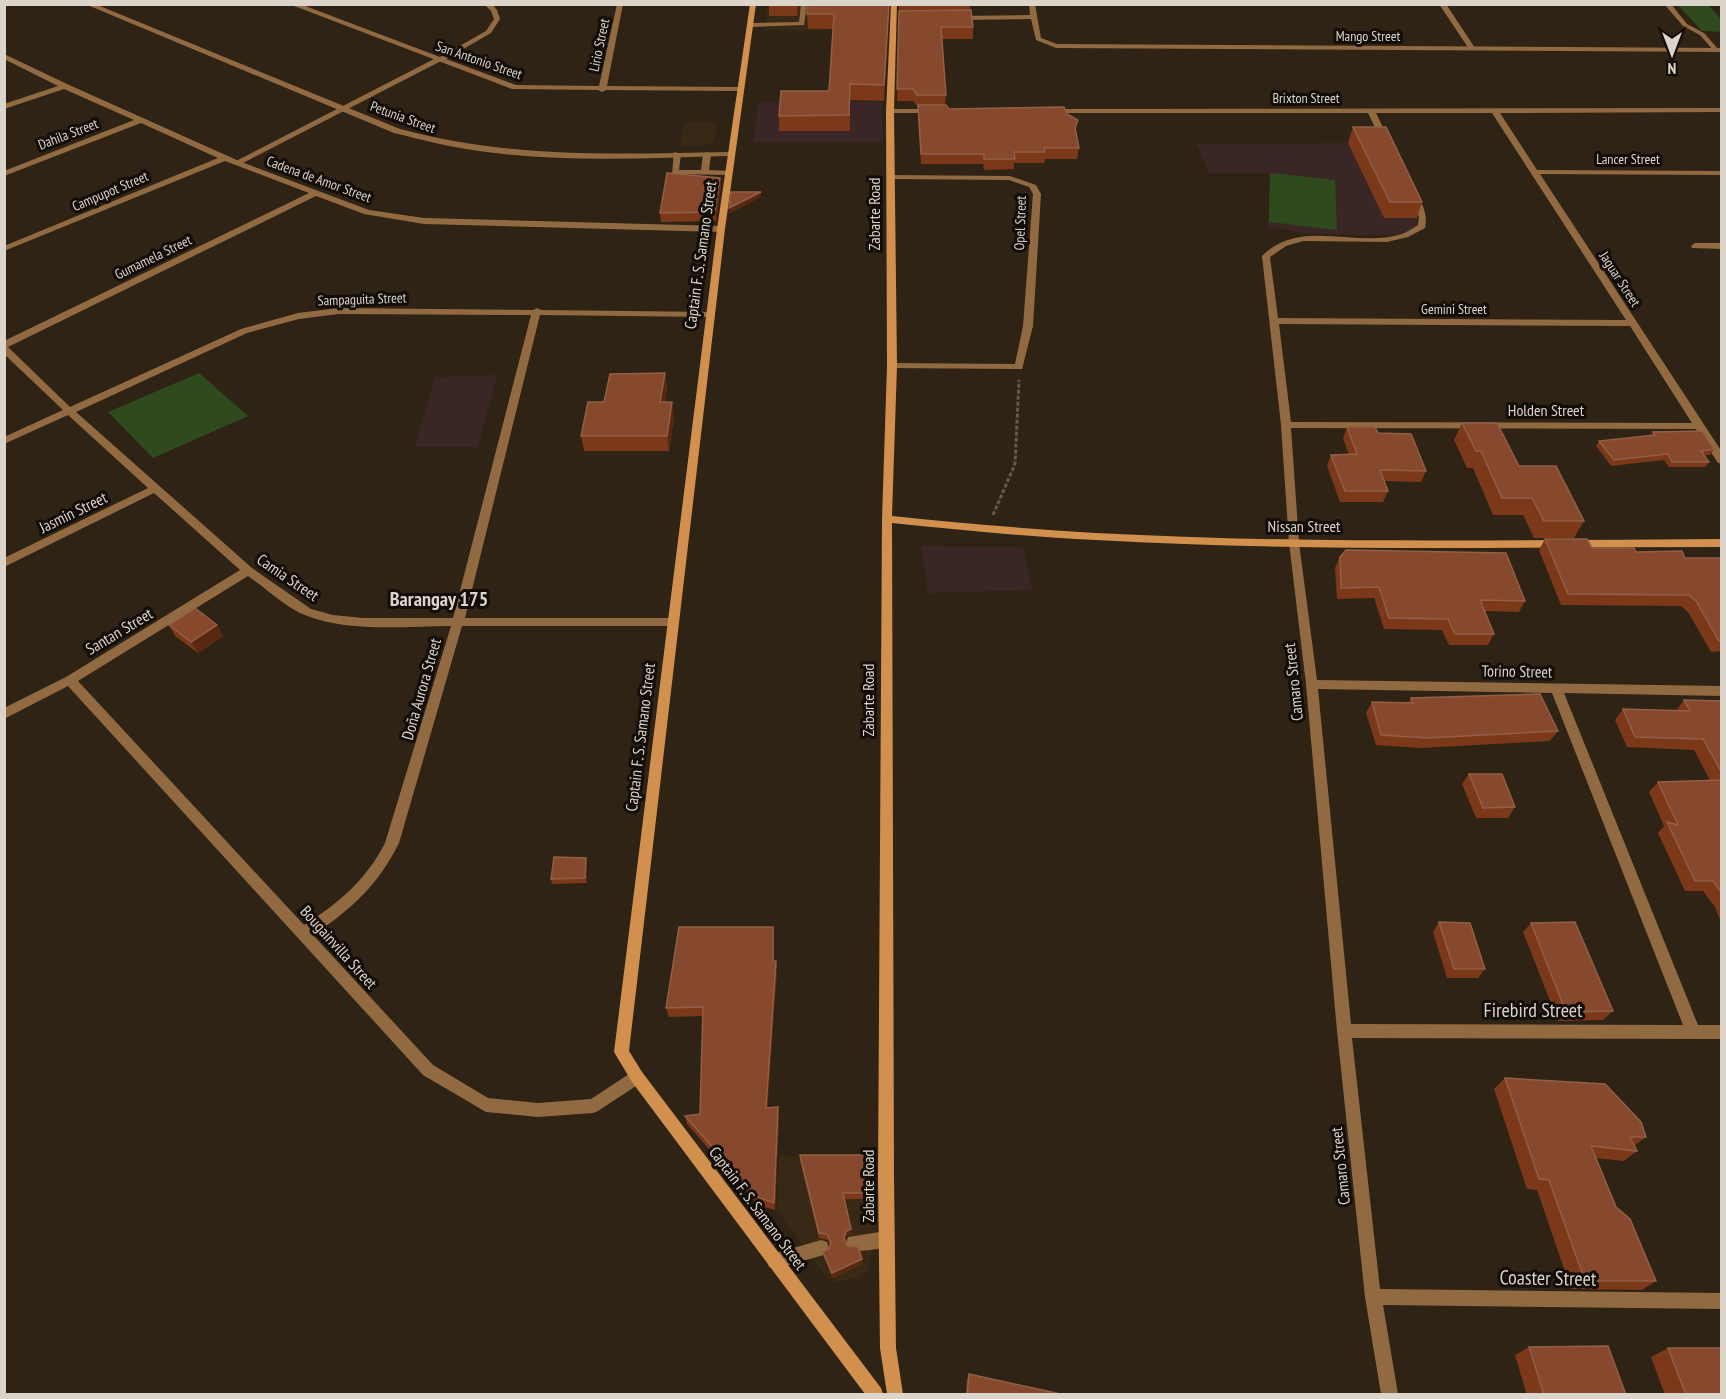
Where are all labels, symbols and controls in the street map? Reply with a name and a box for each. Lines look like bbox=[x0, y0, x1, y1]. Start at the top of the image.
street label: Lirio Street bbox=[585, 17, 613, 73]
north arrow bbox=[1642, 24, 1702, 84]
street label: Mango Street bbox=[1336, 27, 1400, 45]
street label: San Antonio Street bbox=[433, 37, 525, 83]
text: N bbox=[1668, 59, 1676, 79]
street label: Brixton Street bbox=[1272, 89, 1340, 107]
street label: Petunia Street bbox=[368, 97, 438, 137]
street label: Dahila Street bbox=[35, 114, 101, 154]
street label: Lancer Street bbox=[1596, 150, 1660, 168]
street label: Cadena de Amor Street bbox=[264, 152, 374, 206]
street label: Campupot Street bbox=[69, 167, 151, 215]
street label: Zabarte Road bbox=[864, 178, 884, 250]
street label: Captain F. S. Samano Street bbox=[680, 179, 720, 330]
street label: Opel Street bbox=[1010, 195, 1030, 251]
street label: Gumamela Street bbox=[112, 231, 195, 283]
street label: Jaguar Street bbox=[1595, 247, 1645, 310]
street label: Sampaguita Street bbox=[317, 288, 407, 310]
street label: Gemini Street bbox=[1421, 300, 1487, 318]
street label: Holden Street bbox=[1508, 400, 1585, 420]
street label: Jasmin Street bbox=[35, 487, 111, 537]
street label: Nissan Street bbox=[1268, 516, 1341, 536]
street label: Camia Street bbox=[253, 549, 323, 605]
district label: Barangay 175 bbox=[390, 586, 488, 612]
street label: Santan Street bbox=[82, 603, 157, 659]
street label: Doña Aurora Street bbox=[397, 635, 445, 742]
street label: Camaro Street bbox=[1279, 642, 1307, 722]
street label: Torino Street bbox=[1481, 660, 1553, 682]
street label: Captain F. S. Samano Street bbox=[621, 661, 659, 812]
street label: Zabarte Road bbox=[858, 664, 878, 736]
street label: Bougainvilla Street bbox=[296, 901, 382, 993]
street label: Firebird Street bbox=[1483, 997, 1583, 1023]
street label: Camaro Street bbox=[1326, 1126, 1354, 1206]
street label: Captain F. S. Samano Street bbox=[705, 1142, 811, 1274]
street label: Zabarte Road bbox=[858, 1150, 878, 1222]
street label: Coaster Street bbox=[1499, 1264, 1597, 1292]

